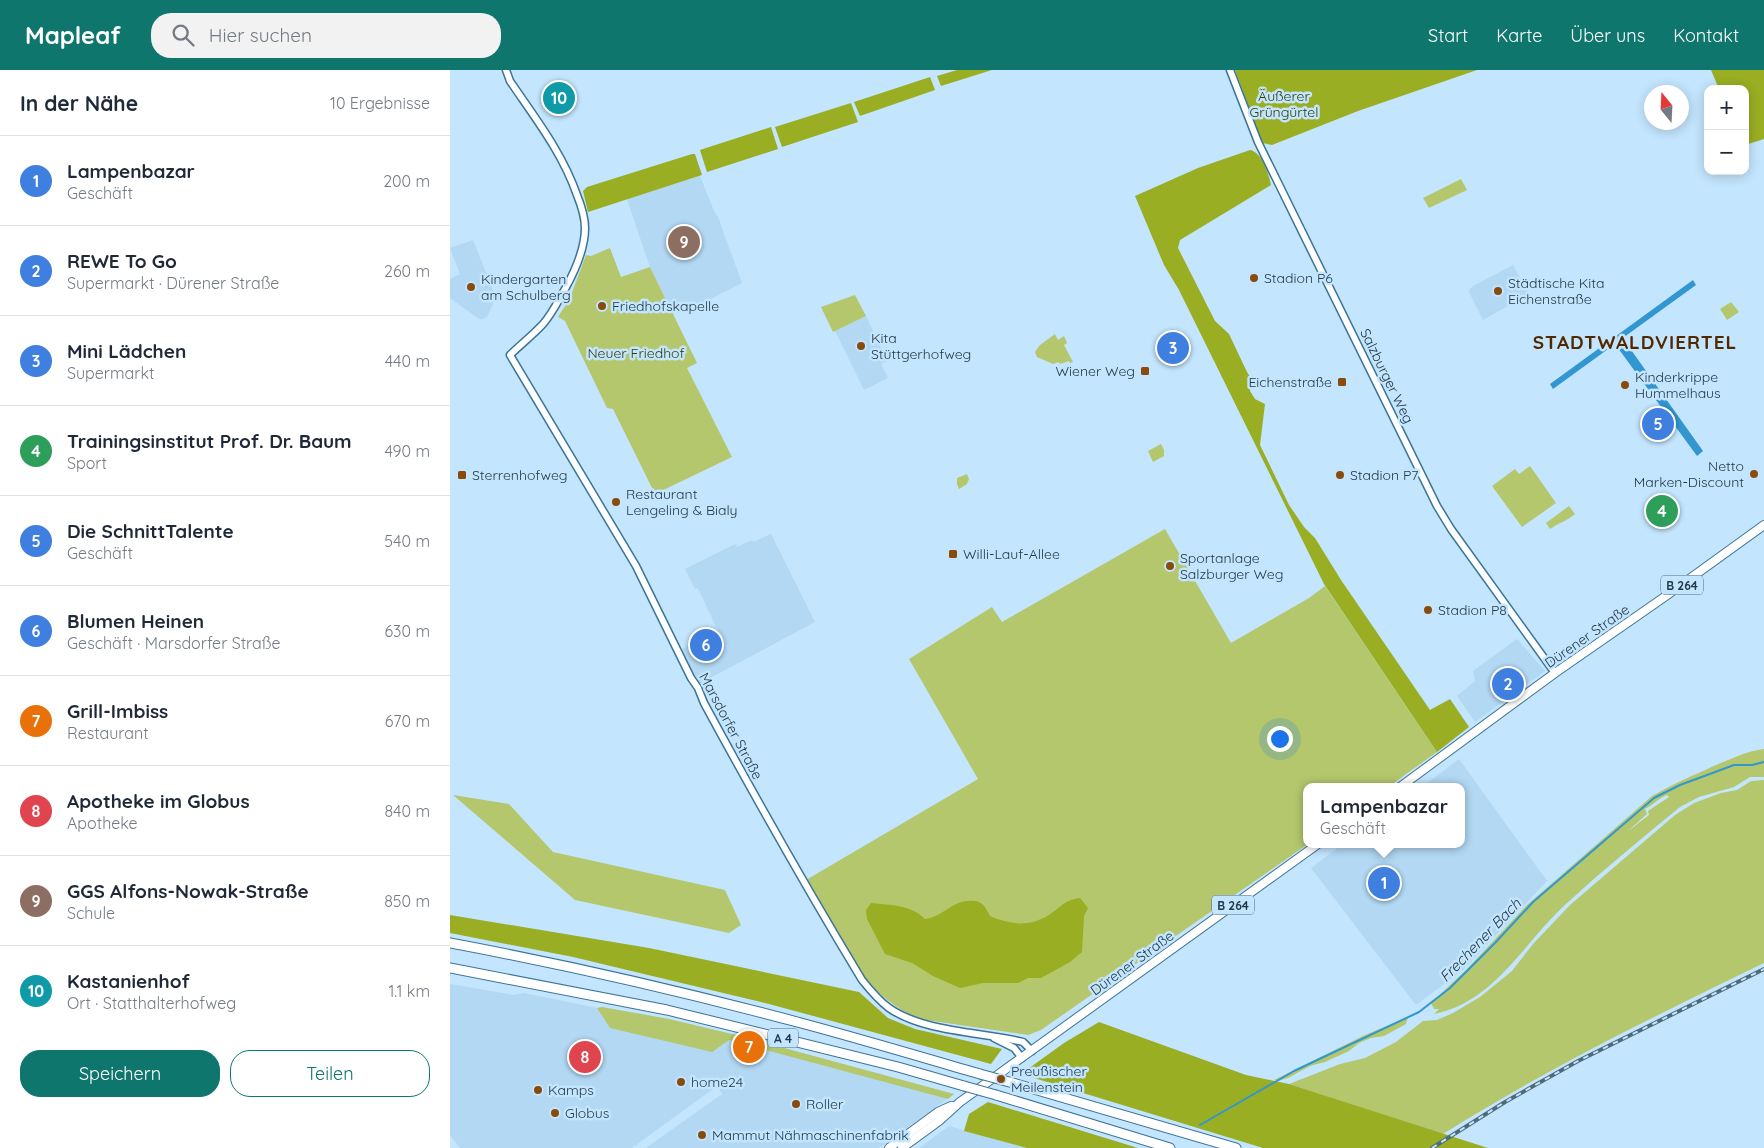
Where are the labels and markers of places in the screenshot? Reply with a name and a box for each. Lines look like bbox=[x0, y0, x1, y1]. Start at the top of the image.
pin: 10 bbox=[543, 79, 575, 117]
pin: 9 bbox=[668, 223, 700, 261]
place label: Stadion P6 bbox=[1264, 269, 1333, 287]
place label: Kindergarten am Schulberg bbox=[481, 270, 571, 304]
marker: Stadion P6 bbox=[1248, 272, 1260, 284]
place label: Städtische Kita Eichenstraße bbox=[1508, 274, 1605, 308]
marker: Kindergarten am Schulberg bbox=[465, 281, 477, 293]
marker: Städtische Kita Eichenstraße bbox=[1492, 285, 1504, 297]
place label: Friedhofskapelle bbox=[612, 297, 719, 315]
marker: Friedhofskapelle bbox=[596, 300, 608, 312]
place label: Kita Stüttgerhofweg bbox=[871, 329, 971, 363]
pin: 3 bbox=[1157, 329, 1189, 367]
marker: Kita Stüttgerhofweg bbox=[855, 340, 867, 352]
place label: Wiener Weg bbox=[1055, 362, 1135, 380]
marker: Wiener Weg bbox=[1139, 365, 1151, 377]
place label: Kinderkrippe Hummelhaus bbox=[1635, 368, 1721, 402]
place label: Eichenstraße bbox=[1248, 373, 1332, 391]
marker: Eichenstraße bbox=[1336, 376, 1348, 388]
marker: Kinderkrippe Hummelhaus bbox=[1619, 379, 1631, 391]
pin: 5 bbox=[1642, 405, 1674, 443]
place label: Netto Marken-Discount bbox=[1634, 457, 1744, 491]
place label: Sterrenhofweg bbox=[472, 466, 568, 484]
place label: Stadion P7 bbox=[1350, 466, 1418, 484]
marker: Netto Marken-Discount bbox=[1748, 468, 1760, 480]
marker: Sterrenhofweg bbox=[456, 469, 468, 481]
marker: Stadion P7 bbox=[1334, 469, 1346, 481]
place label: Restaurant Lengeling & Bialy bbox=[626, 485, 738, 519]
pin: 4 bbox=[1646, 492, 1678, 530]
marker: Restaurant Lengeling & Bialy bbox=[610, 496, 622, 508]
place label: Willi-Lauf-Allee bbox=[963, 545, 1060, 563]
marker: Willi-Lauf-Allee bbox=[947, 548, 959, 560]
place label: Sportanlage Salzburger Weg bbox=[1180, 549, 1283, 583]
marker: Sportanlage Salzburger Weg bbox=[1164, 560, 1176, 572]
place label: Stadion P8 bbox=[1438, 601, 1507, 619]
marker: Stadion P8 bbox=[1422, 604, 1434, 616]
pin: 6 bbox=[690, 626, 722, 664]
pin: 2 bbox=[1492, 665, 1524, 703]
pin: 1 bbox=[1368, 864, 1400, 902]
pin: 7 bbox=[733, 1028, 765, 1066]
pin: 8 bbox=[569, 1038, 601, 1076]
place label: Preußischer Meilenstein bbox=[1011, 1062, 1087, 1096]
place label: home24 bbox=[691, 1073, 743, 1091]
marker: Preußischer Meilenstein bbox=[995, 1073, 1007, 1085]
marker: home24 bbox=[675, 1076, 687, 1088]
place label: Kamps bbox=[548, 1081, 594, 1099]
marker: Kamps bbox=[532, 1084, 544, 1096]
place label: Roller bbox=[806, 1095, 844, 1113]
marker: Roller bbox=[790, 1098, 802, 1110]
place label: Globus bbox=[565, 1104, 609, 1122]
marker: Globus bbox=[549, 1107, 561, 1119]
place label: Mammut Nähmaschinenfabrik bbox=[712, 1126, 909, 1144]
marker: Mammut Nähmaschinenfabrik bbox=[696, 1129, 708, 1141]

